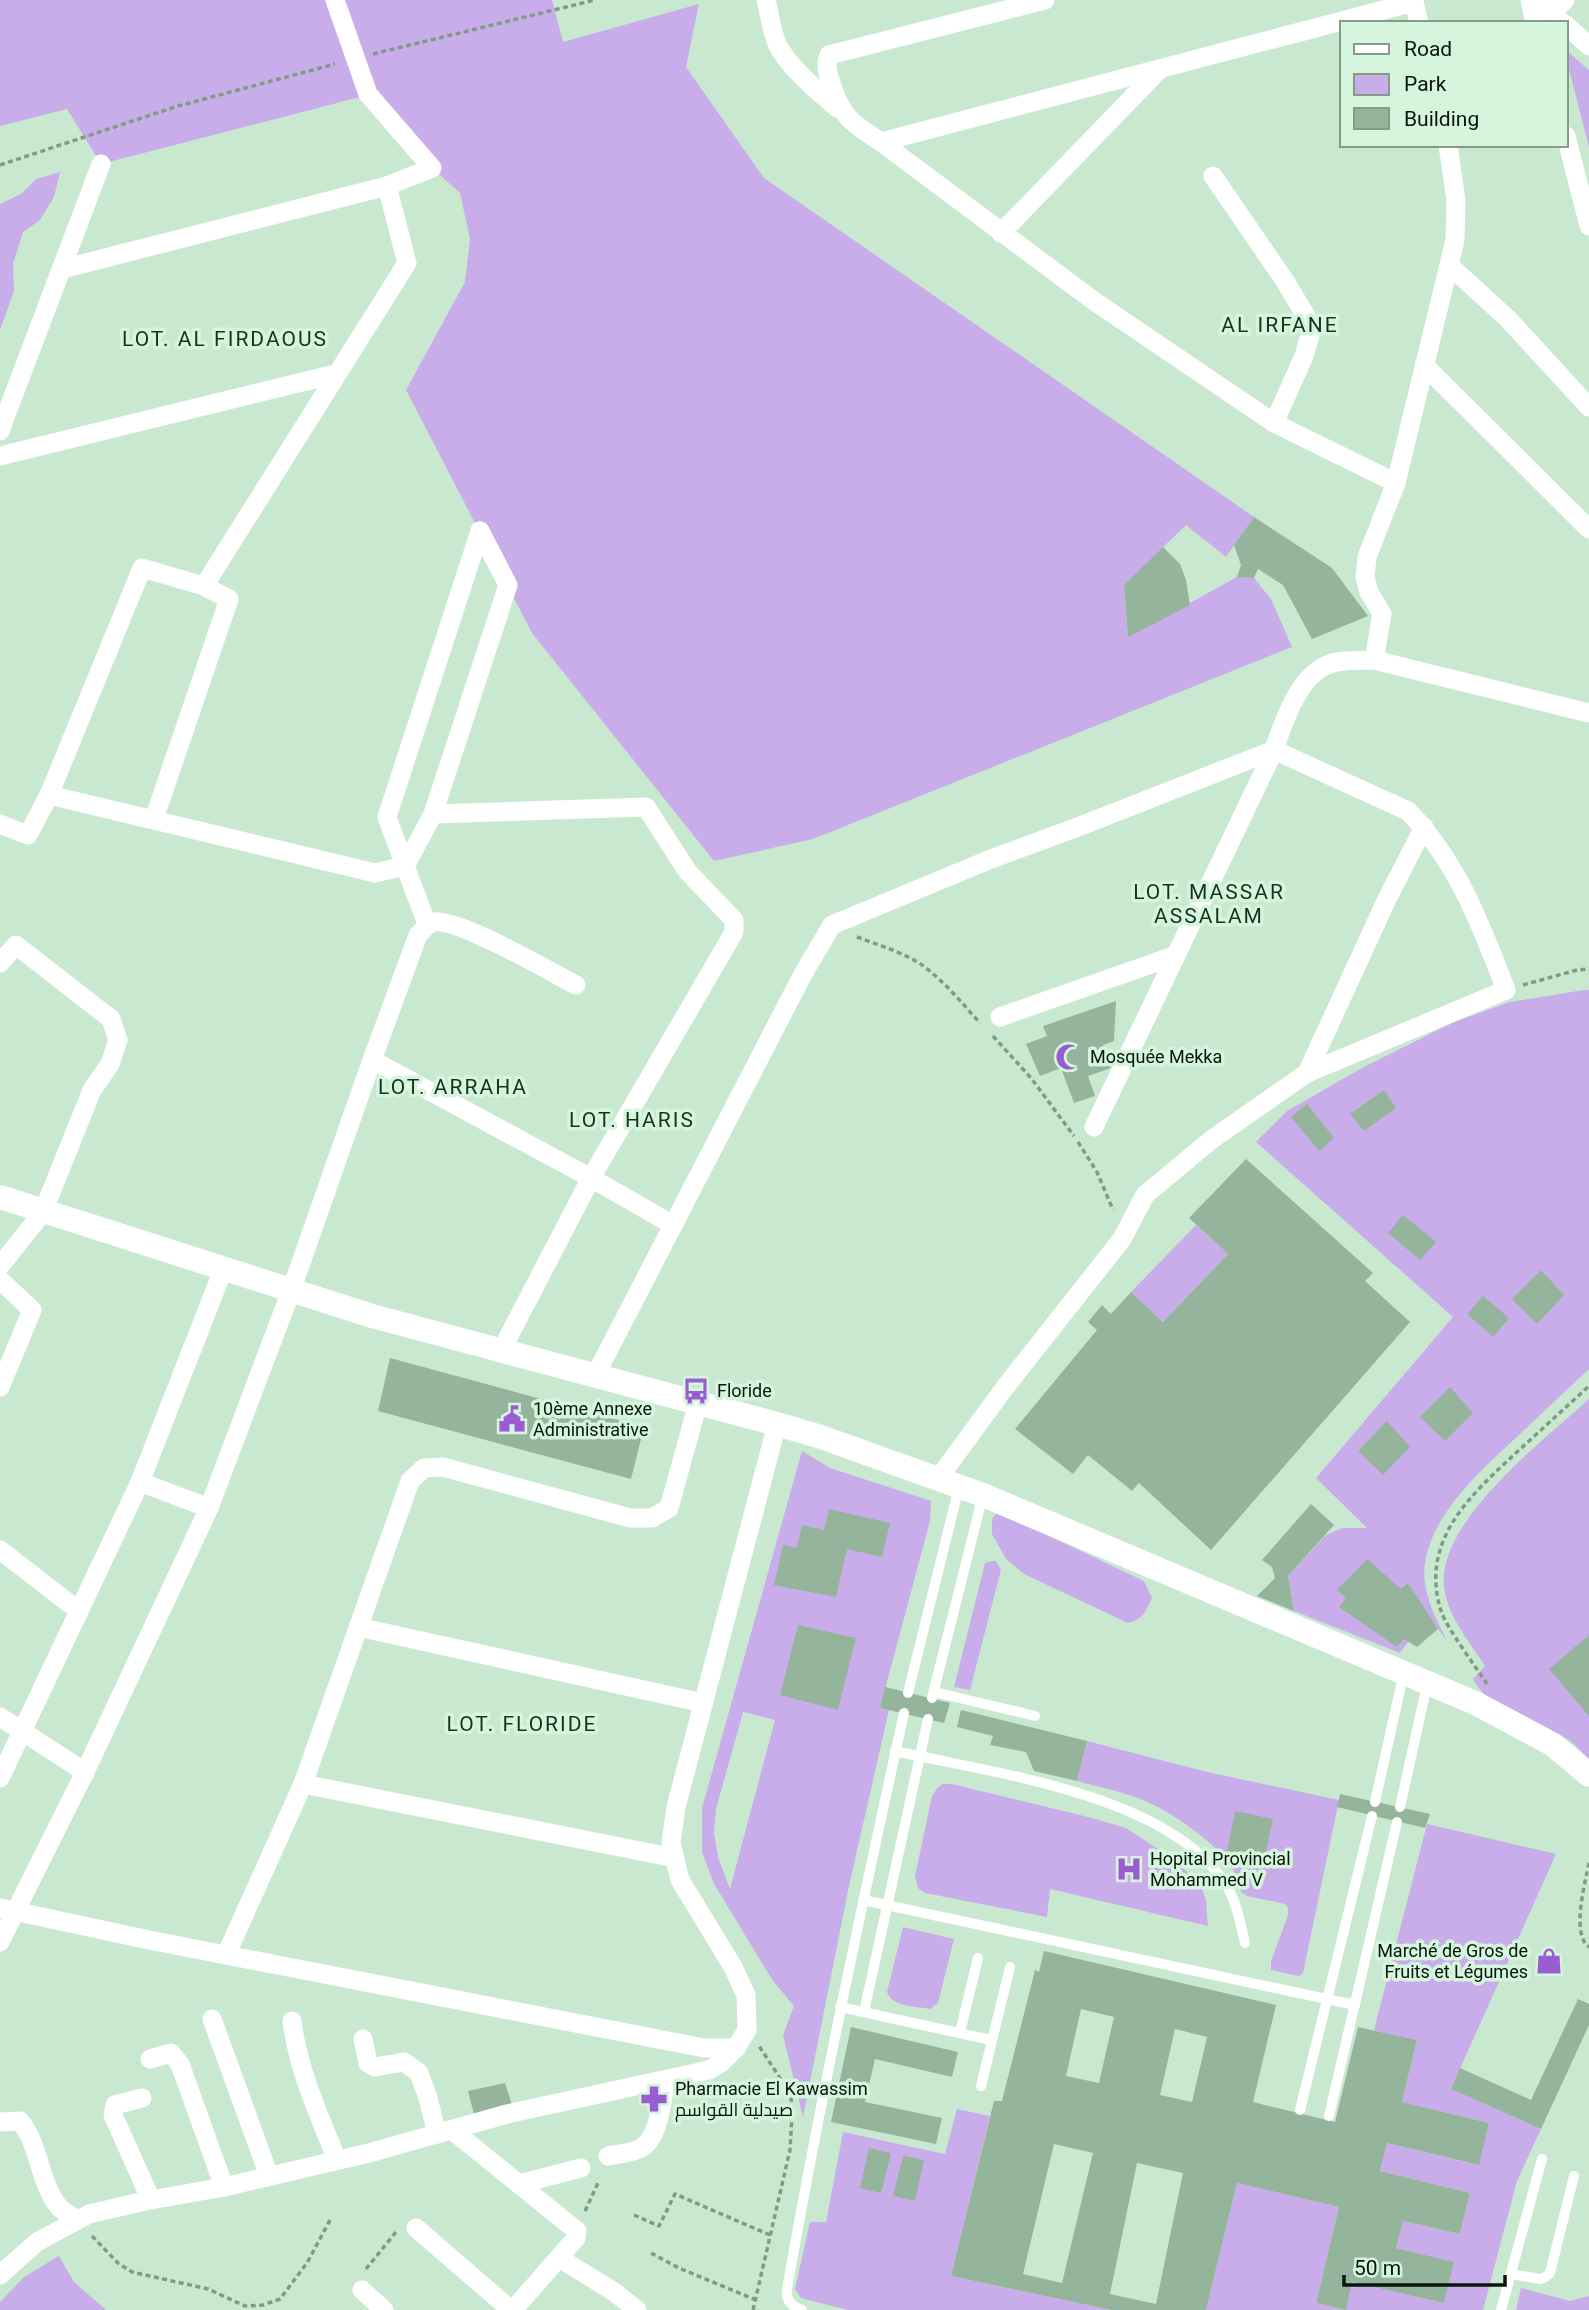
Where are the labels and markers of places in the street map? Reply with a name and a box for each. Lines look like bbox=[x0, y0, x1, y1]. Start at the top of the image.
mosque icon: Mosquée Mekka bbox=[1054, 1042, 1084, 1072]
place label: Mosquée Mekka bbox=[1090, 1046, 1222, 1067]
bus stop icon: Floride bbox=[681, 1376, 711, 1406]
place label: Floride bbox=[717, 1380, 772, 1401]
place label: 10ème Annexe Administrative bbox=[533, 1398, 652, 1440]
public building icon: 10ème Annexe Administrative bbox=[497, 1404, 527, 1434]
place label: Hopital Provincial Mohammed V bbox=[1150, 1848, 1291, 1890]
hospital icon: Hopital Provincial Mohammed V bbox=[1114, 1854, 1144, 1884]
place label: Marché de Gros de Fruits et Légumes bbox=[1377, 1940, 1528, 1982]
shop icon: Marché de Gros de Fruits et Légumes bbox=[1534, 1946, 1564, 1976]
place label: Pharmacie El Kawassim صيدلية القواسم bbox=[675, 2078, 868, 2122]
pharmacy icon: Pharmacie El Kawassim صيدلية القواسم bbox=[639, 2084, 669, 2114]

